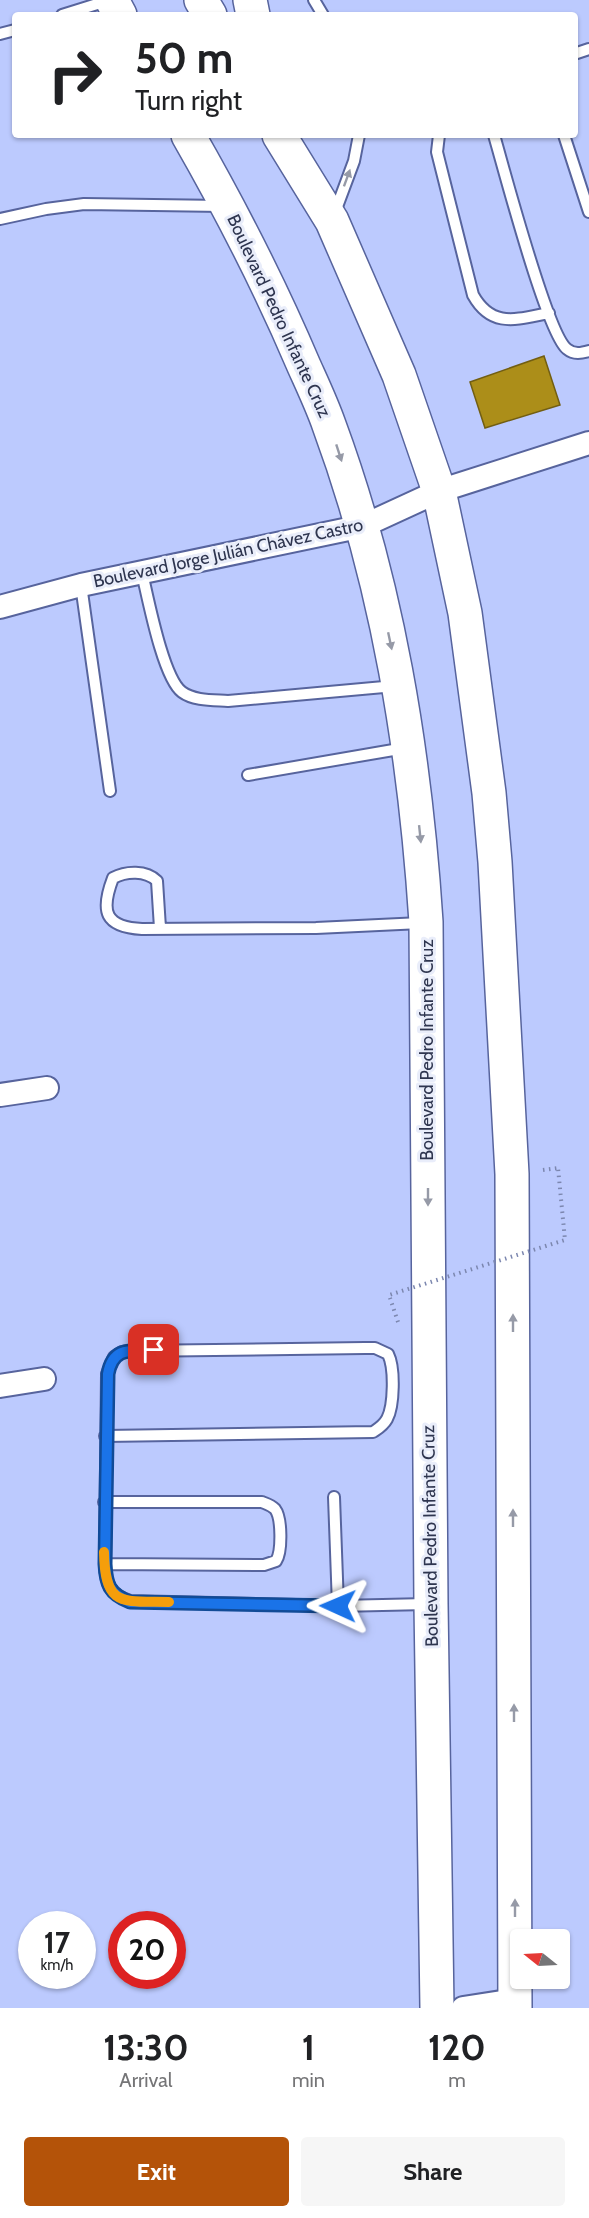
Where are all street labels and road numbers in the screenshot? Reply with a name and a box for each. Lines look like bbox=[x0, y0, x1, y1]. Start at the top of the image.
street label: Boulevard Pedro Infante Cruz bbox=[222, 211, 336, 422]
street label: Boulevard Jorge Julián Chávez Castro bbox=[91, 514, 365, 592]
street label: Boulevard Pedro Infante Cruz bbox=[416, 939, 438, 1161]
street label: Boulevard Pedro Infante Cruz bbox=[417, 1425, 443, 1647]

